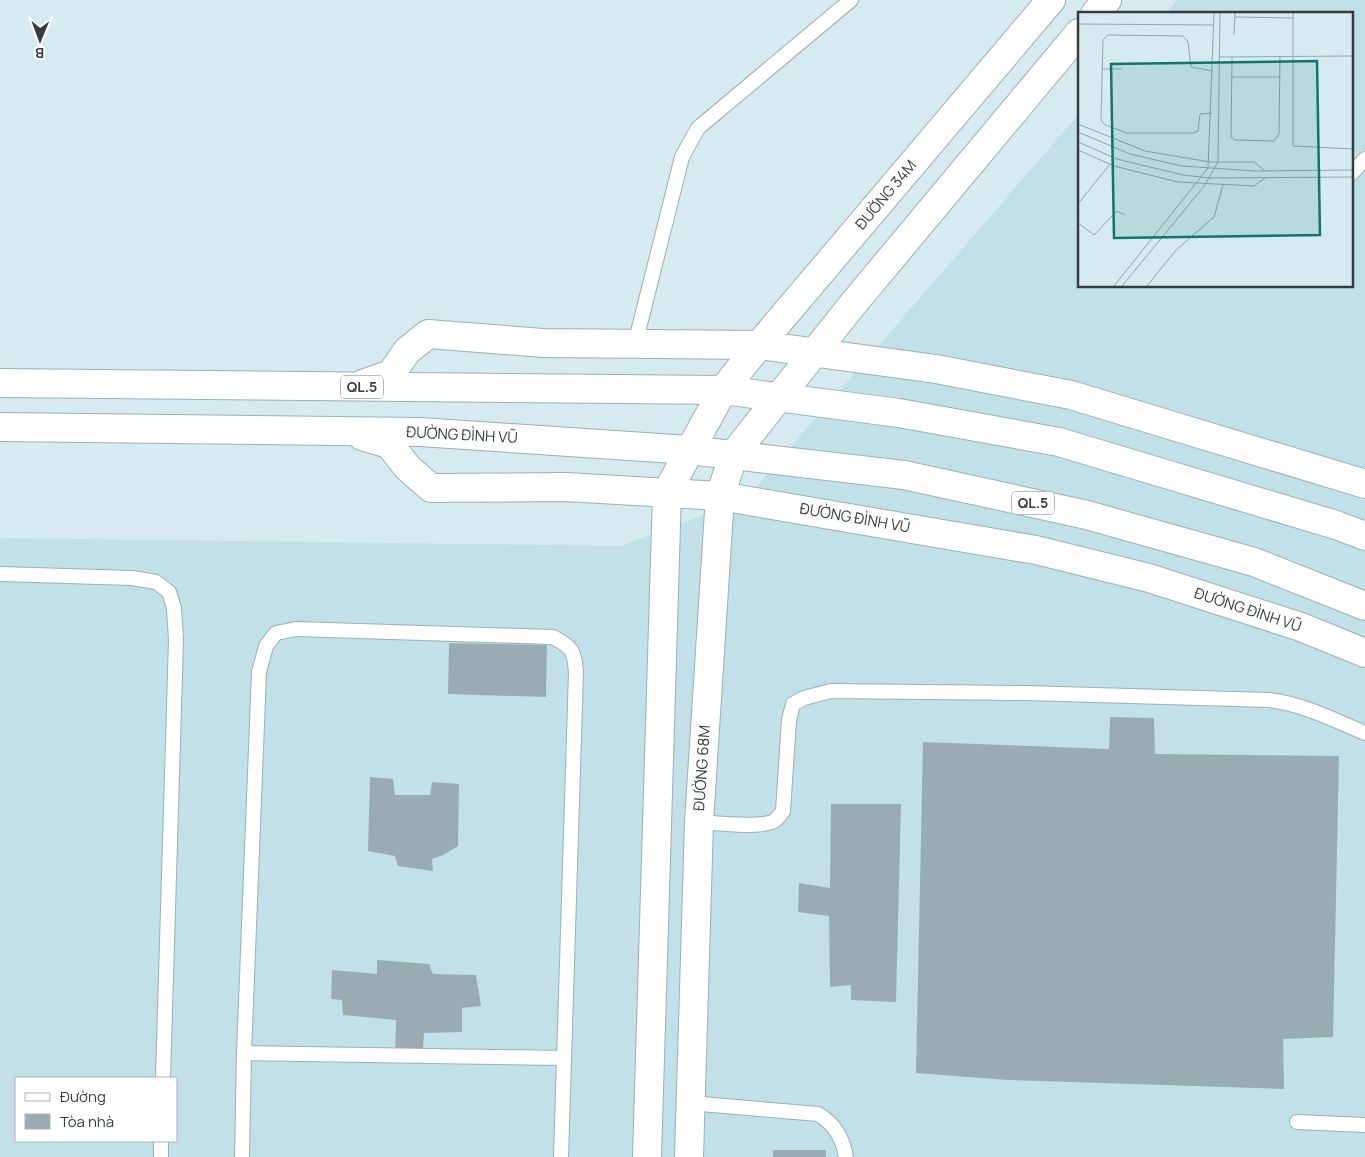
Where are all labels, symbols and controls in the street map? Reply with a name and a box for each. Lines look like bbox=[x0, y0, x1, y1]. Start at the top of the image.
inset map bbox=[1078, 12, 1352, 288]
north arrow bbox=[15, 15, 65, 65]
text: B bbox=[35, 44, 44, 63]
street label: ĐƯỜNG 34M bbox=[850, 155, 921, 234]
road number: QL.5 bbox=[341, 376, 383, 398]
street label: ĐƯỜNG ĐÌNH VŨ bbox=[406, 421, 518, 448]
road number: QL.5 bbox=[1012, 492, 1054, 514]
street label: ĐƯỜNG ĐÌNH VŨ bbox=[798, 497, 912, 538]
street label: ĐƯỜNG ĐÌNH VŨ bbox=[1192, 582, 1305, 637]
street label: ĐƯỜNG 68M bbox=[688, 724, 715, 812]
legend bbox=[15, 1077, 178, 1142]
text: Đường bbox=[60, 1086, 106, 1107]
text: Tòa nhà bbox=[60, 1111, 114, 1132]

